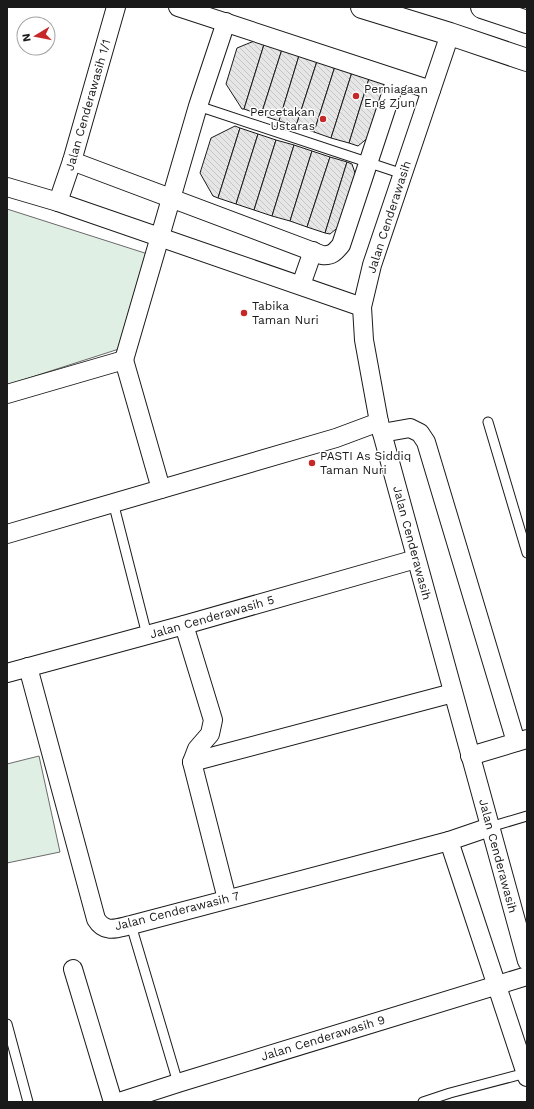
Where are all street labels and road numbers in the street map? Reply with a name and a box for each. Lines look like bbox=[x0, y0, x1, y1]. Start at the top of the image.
street label: Jalan Cenderawasih 1/1 bbox=[63, 38, 113, 172]
street label: Jalan Cenderawasih bbox=[364, 159, 414, 275]
street label: Jalan Cenderawasih bbox=[390, 484, 434, 602]
street label: Jalan Cenderawasih 5 bbox=[148, 593, 276, 641]
street label: Jalan Cenderawasih bbox=[476, 797, 520, 915]
street label: Jalan Cenderawasih 7 bbox=[113, 889, 241, 933]
street label: Jalan Cenderawasih 9 bbox=[259, 1012, 387, 1064]

